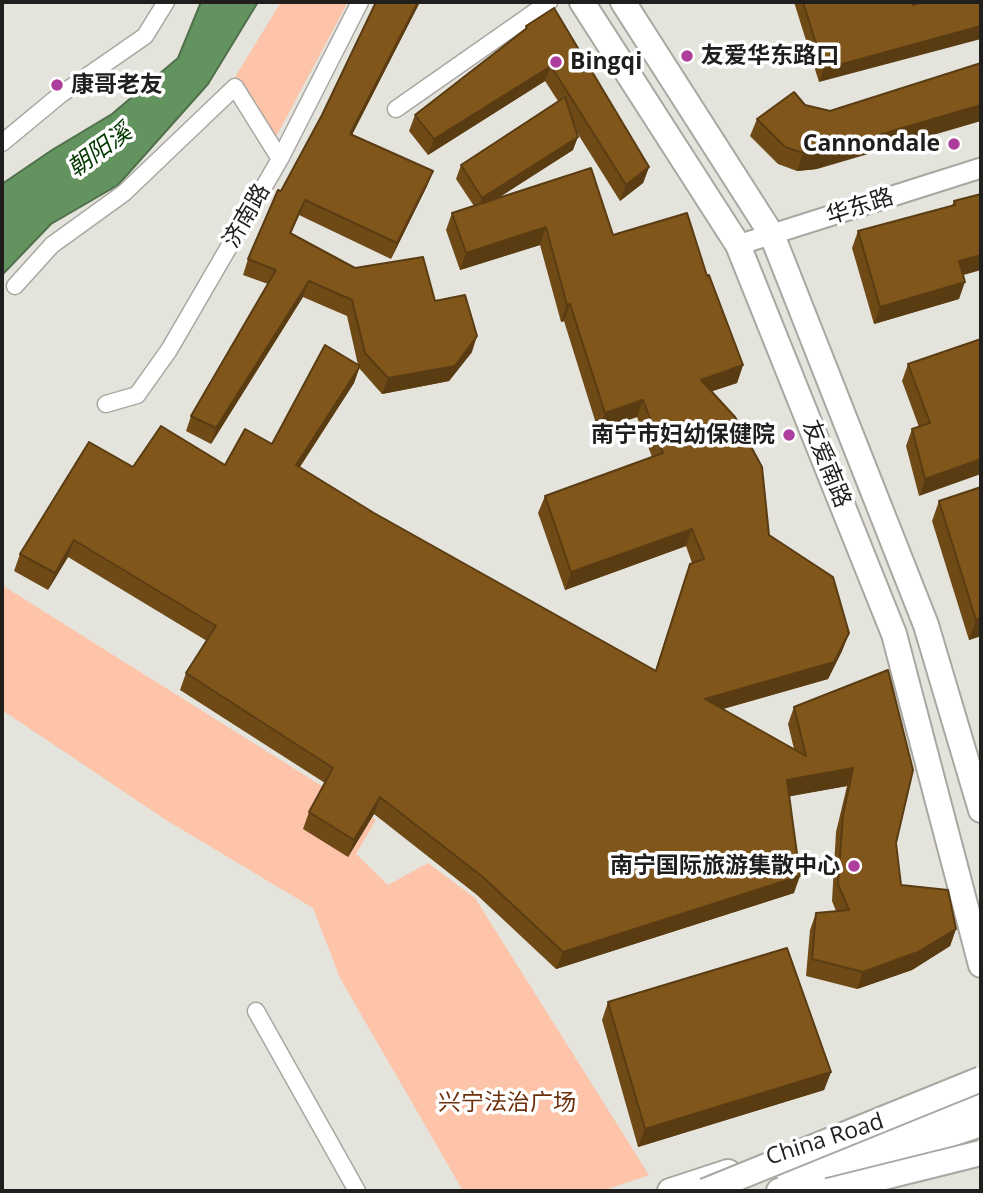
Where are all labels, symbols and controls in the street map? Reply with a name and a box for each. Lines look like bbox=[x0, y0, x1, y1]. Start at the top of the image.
place label: 友爱华东路口 bbox=[701, 42, 839, 70]
place label: Bingqi bbox=[570, 48, 642, 76]
marker: 友爱华东路口 bbox=[679, 48, 695, 64]
marker: Bingqi bbox=[548, 54, 564, 70]
place label: 康哥老友 bbox=[71, 71, 163, 99]
marker: 康哥老友 bbox=[49, 77, 65, 93]
water label: 朝阳溪 bbox=[62, 118, 138, 184]
place label: Cannondale bbox=[803, 130, 940, 158]
marker: Cannondale bbox=[946, 136, 962, 152]
street label: 济南路 bbox=[218, 179, 276, 253]
street label: 华东路 bbox=[823, 183, 897, 231]
street label: 友爱南路 bbox=[796, 416, 856, 512]
place label: 南宁市妇幼保健院 bbox=[591, 421, 775, 449]
marker: 南宁市妇幼保健院 bbox=[781, 427, 797, 443]
place label: 南宁国际旅游集散中心 bbox=[610, 852, 840, 880]
marker: 南宁国际旅游集散中心 bbox=[846, 858, 862, 874]
park label: 兴宁法治广场 bbox=[438, 1089, 576, 1117]
street label: China Road bbox=[763, 1108, 887, 1172]

